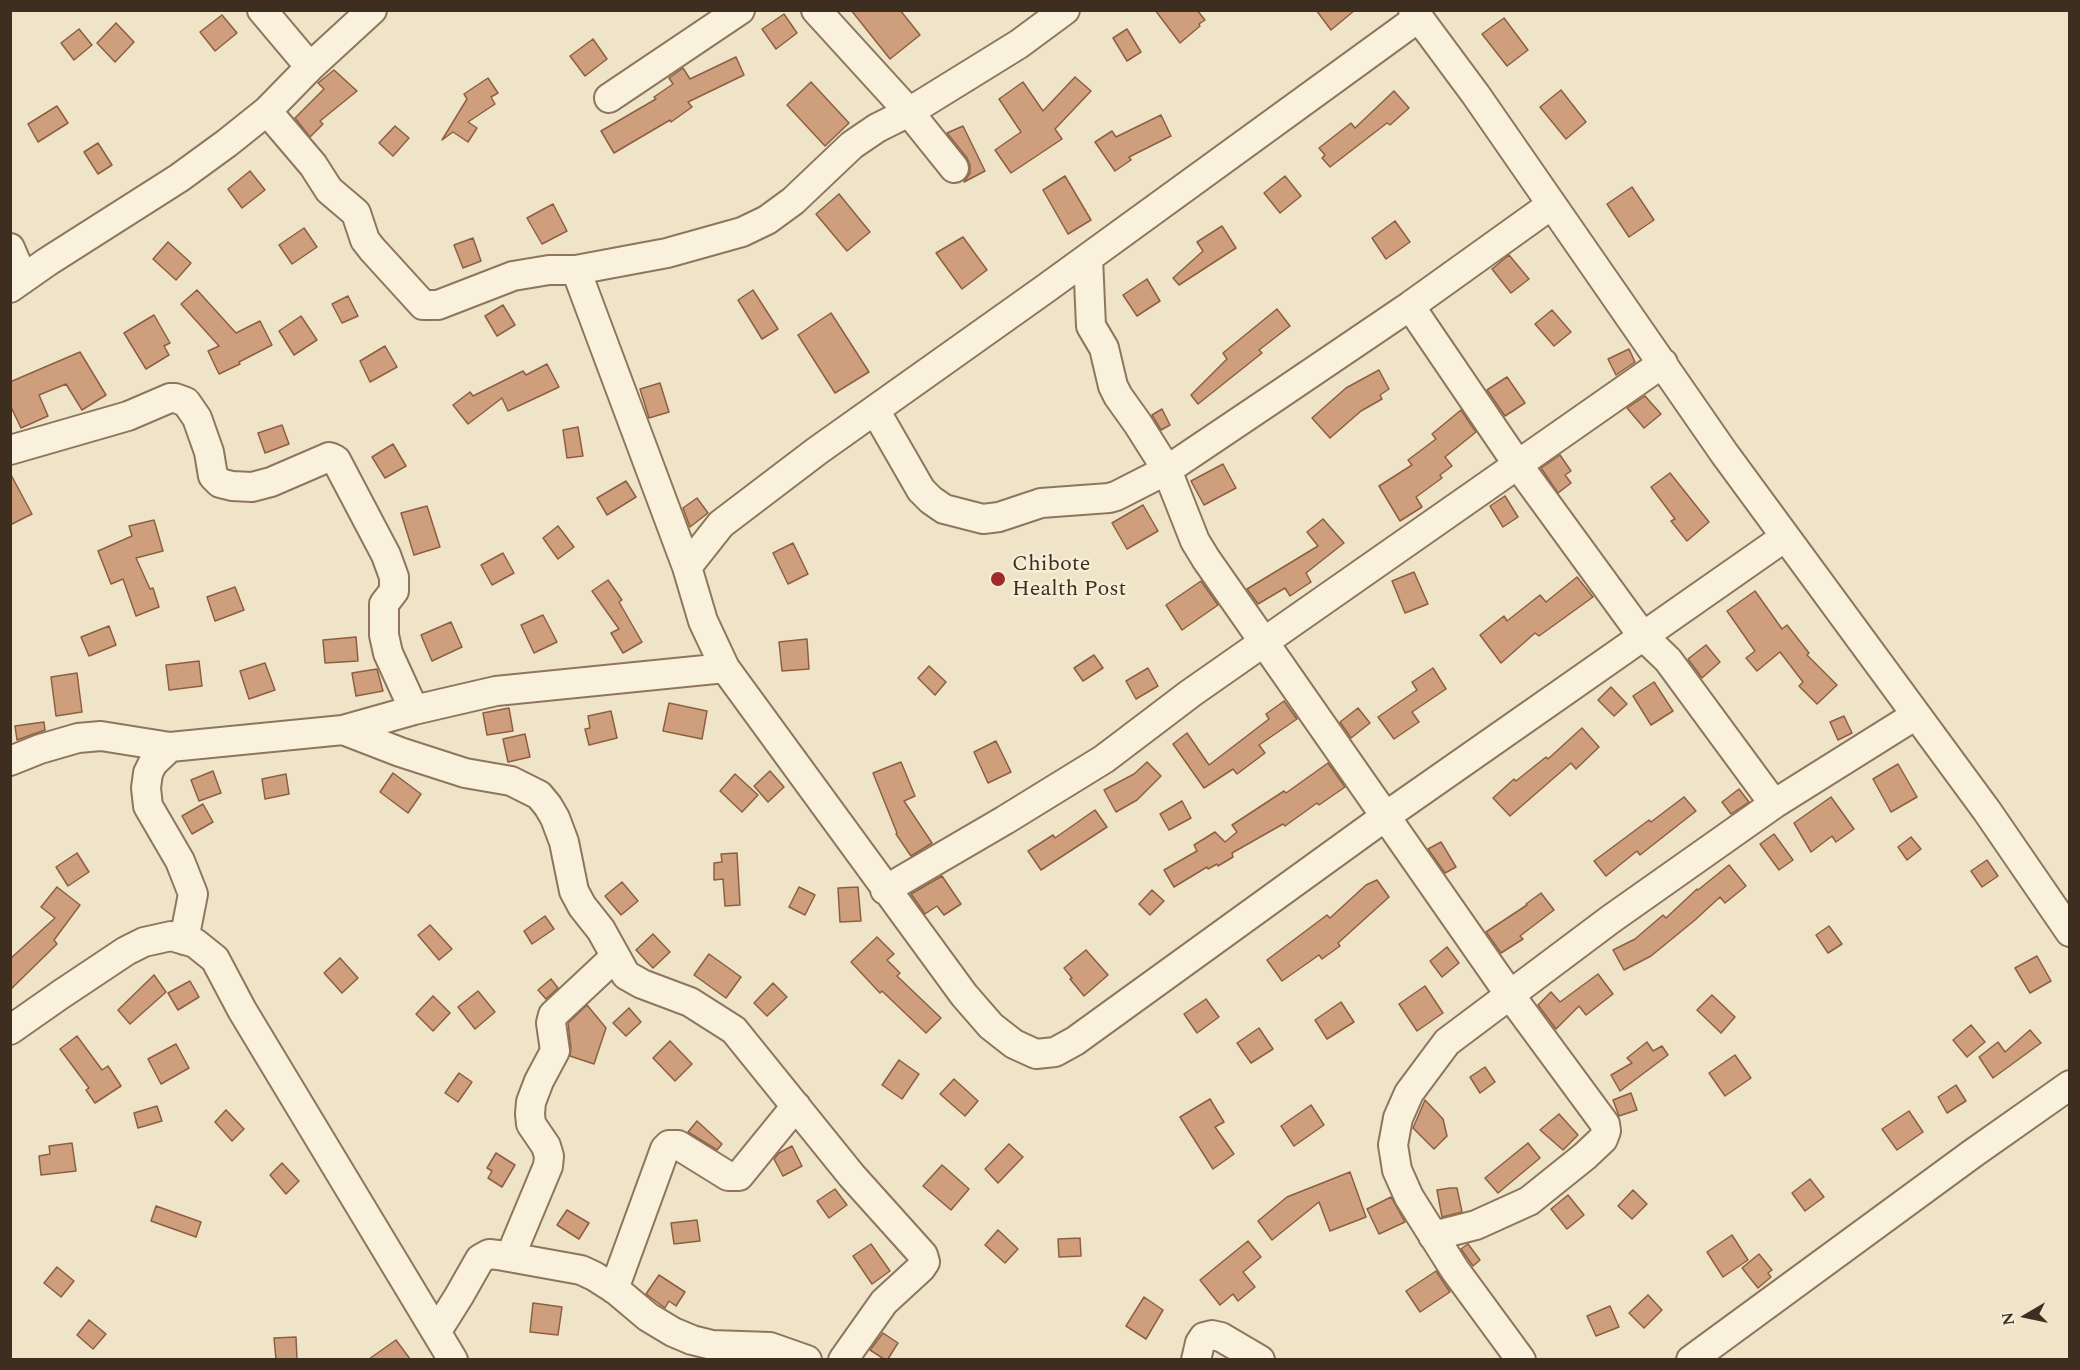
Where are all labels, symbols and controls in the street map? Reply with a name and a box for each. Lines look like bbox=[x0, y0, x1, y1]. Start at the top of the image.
place label: Chibote Health Post bbox=[1012, 553, 1126, 604]
marker: Chibote Health Post bbox=[989, 570, 1007, 588]
north arrow bbox=[1996, 1286, 2056, 1346]
text: N bbox=[1995, 1310, 2021, 1327]

